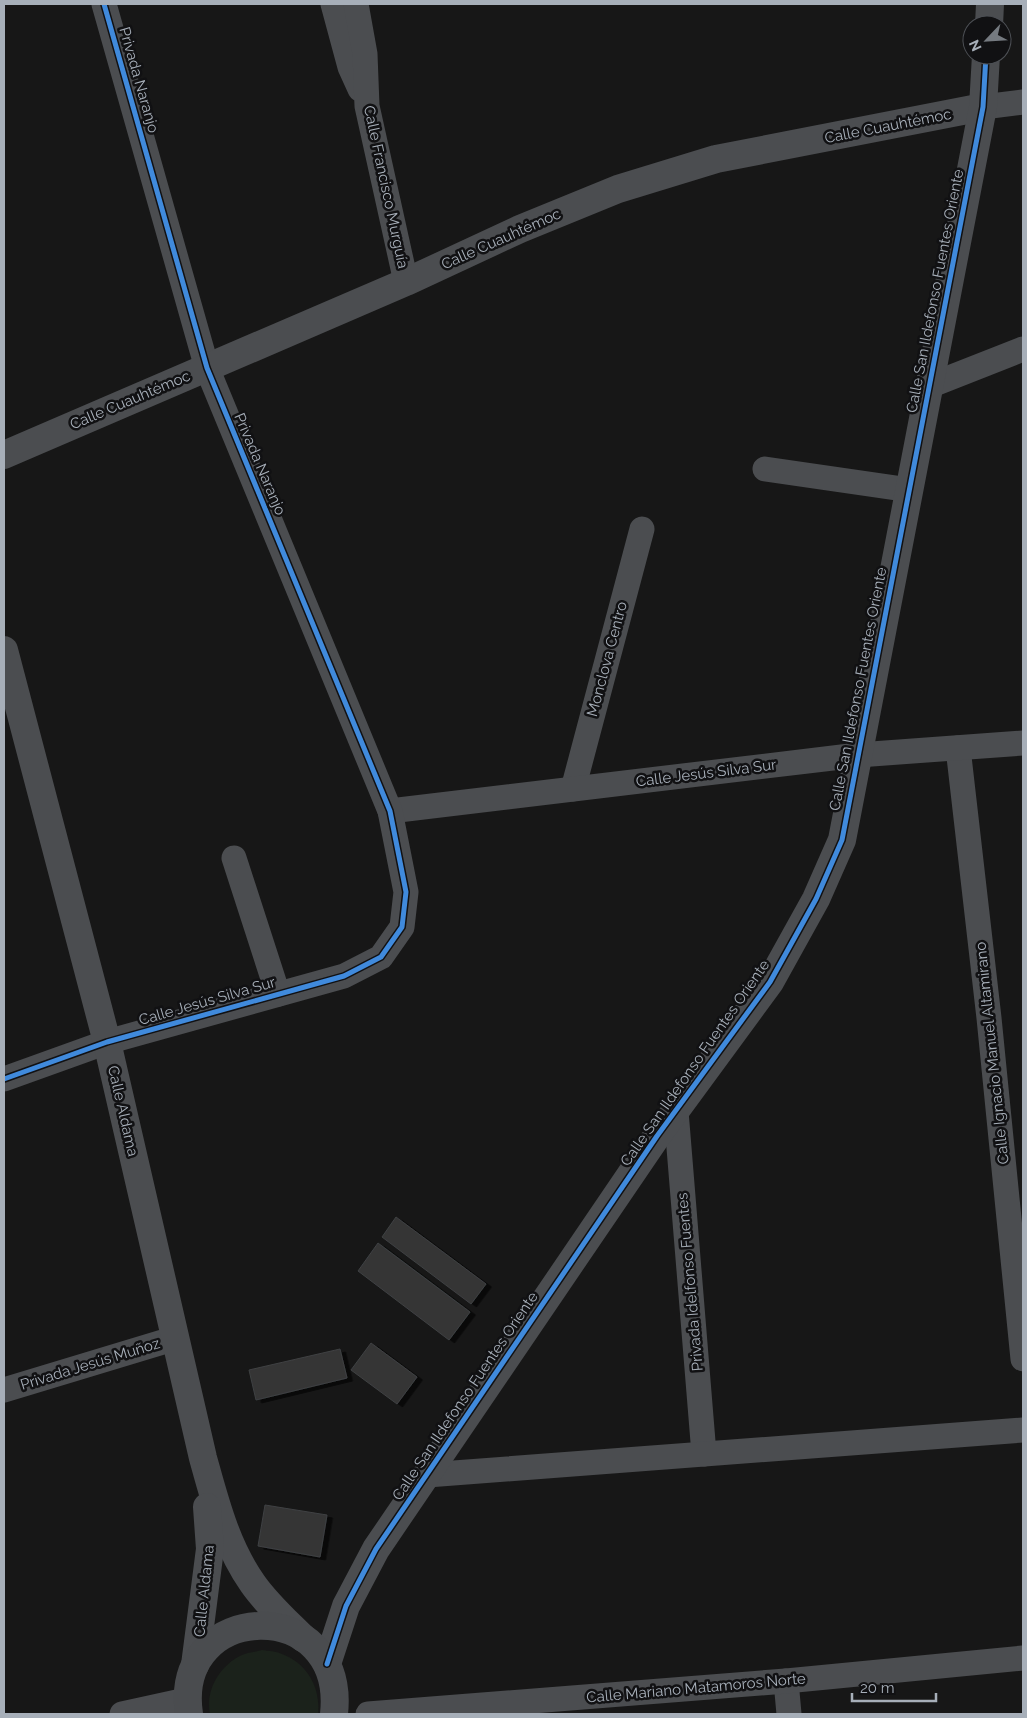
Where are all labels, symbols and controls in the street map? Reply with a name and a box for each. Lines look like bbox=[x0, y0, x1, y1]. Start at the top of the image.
north arrow bbox=[962, 15, 1012, 65]
street label: Privada Naranjo bbox=[115, 25, 163, 135]
text: N bbox=[966, 37, 985, 54]
street label: Calle Francisco Murguía bbox=[360, 104, 412, 270]
street label: Calle Cuauhtémoc bbox=[823, 105, 953, 147]
street label: Calle San Ildefonso Fuentes Oriente bbox=[903, 167, 968, 414]
street label: Calle Cuauhtémoc bbox=[438, 205, 564, 273]
street label: Calle Cuauhtémoc bbox=[67, 367, 193, 433]
street label: Privada Naranjo bbox=[230, 410, 290, 518]
street label: Calle San Ildefonso Fuentes Oriente bbox=[826, 565, 891, 812]
street label: Monclova Centro bbox=[583, 600, 631, 718]
street label: Calle Jesús Silva Sur bbox=[635, 755, 778, 791]
street label: Calle Ignacio Manuel Altamirano bbox=[971, 941, 1013, 1165]
street label: Calle San Ildefonso Fuentes Oriente bbox=[617, 956, 774, 1170]
street label: Calle Jesús Silva Sur bbox=[137, 973, 278, 1029]
street label: Calle Aldama bbox=[104, 1064, 142, 1158]
street label: Privada Idelfonso Fuentes bbox=[673, 1192, 707, 1372]
street label: Calle San Ildefonso Fuentes Oriente bbox=[388, 1288, 542, 1504]
street label: Privada Jesús Muñoz bbox=[18, 1334, 162, 1394]
street label: Calle Aldama bbox=[190, 1544, 218, 1638]
street label: Calle Mariano Matamoros Norte bbox=[586, 1669, 807, 1707]
scale bar bbox=[852, 1670, 936, 1702]
text: 20 m bbox=[860, 1679, 895, 1697]

